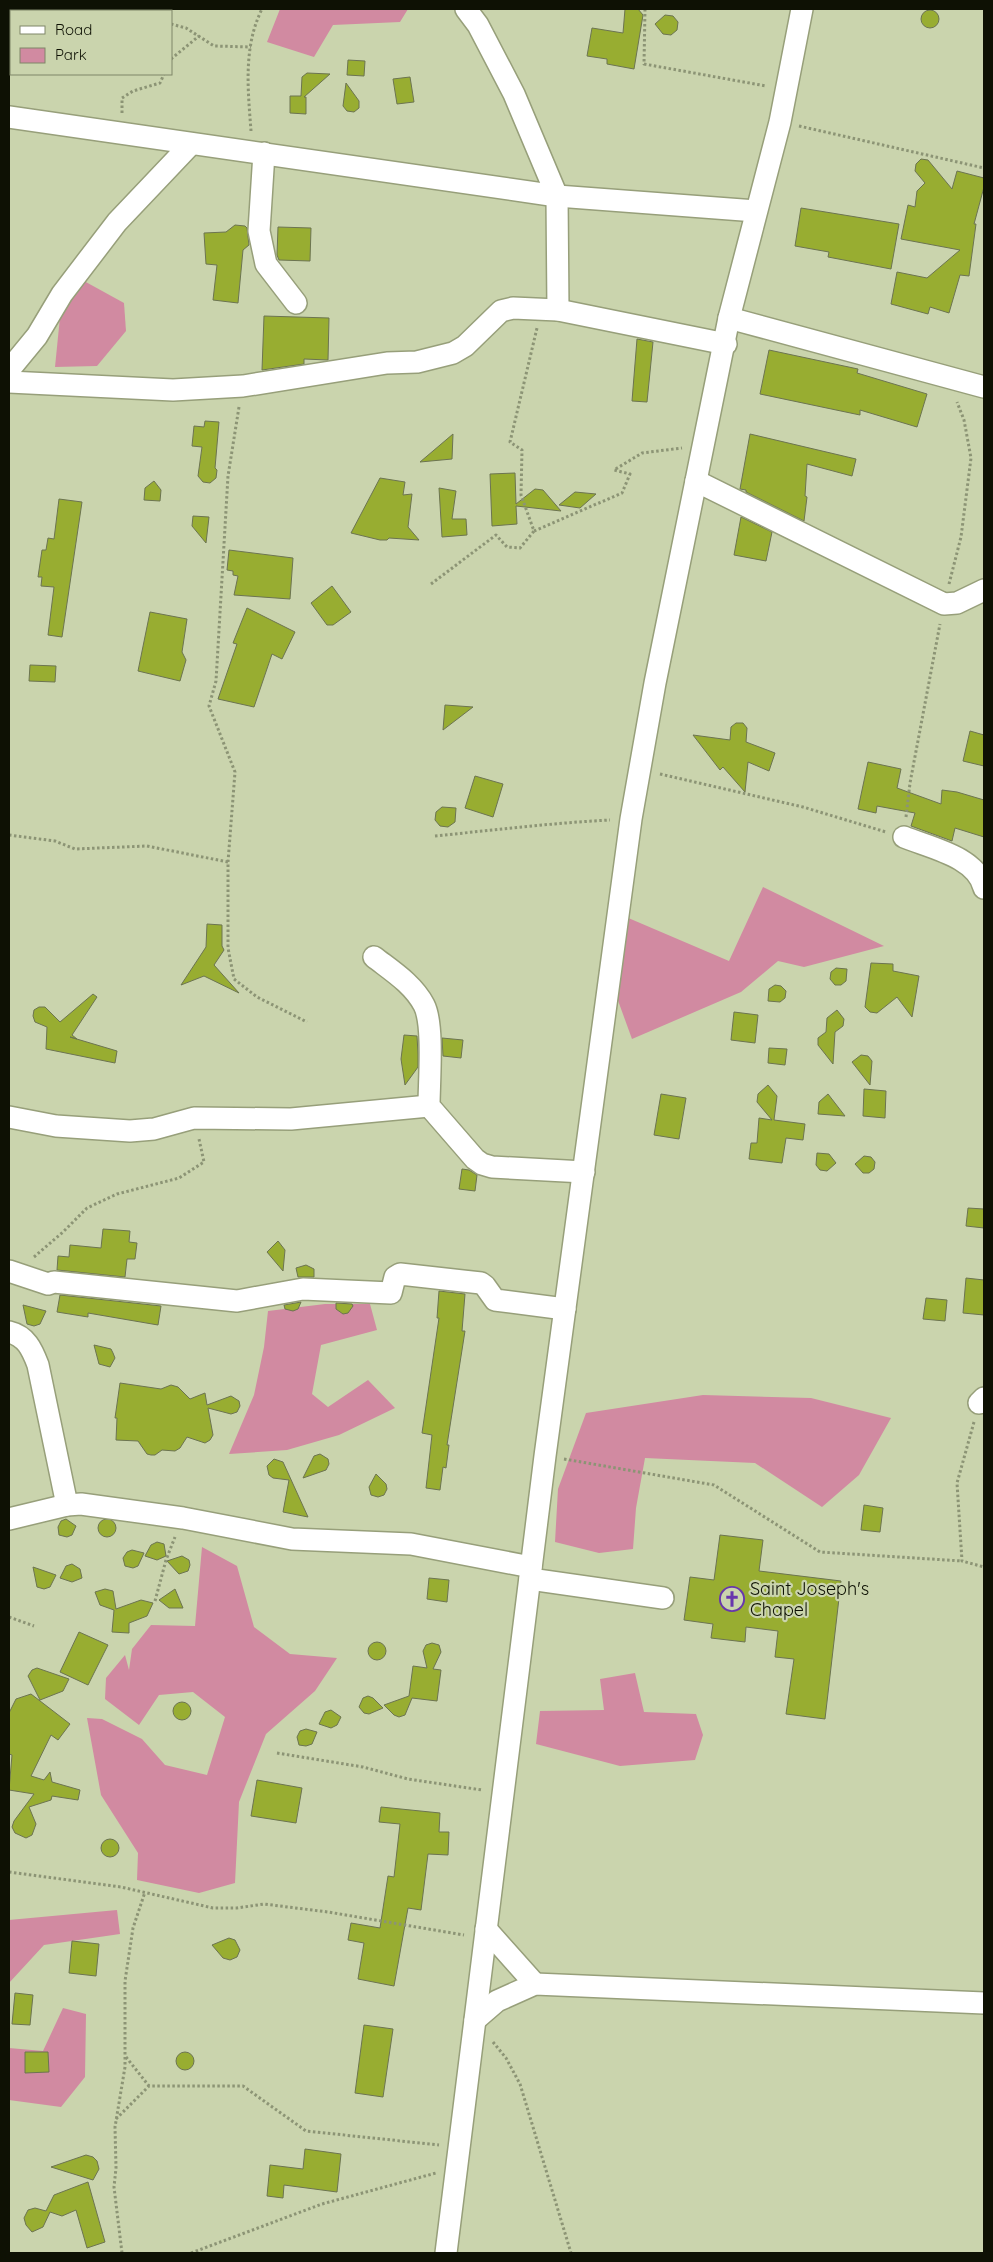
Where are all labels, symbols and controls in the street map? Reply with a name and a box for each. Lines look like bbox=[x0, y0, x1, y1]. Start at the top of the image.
legend bbox=[10, 10, 172, 75]
text: Road bbox=[55, 20, 92, 39]
text: Park bbox=[55, 45, 87, 64]
place label: Saint Joseph's Chapel bbox=[750, 1577, 869, 1621]
church icon: Saint Joseph's Chapel bbox=[719, 1586, 745, 1612]

